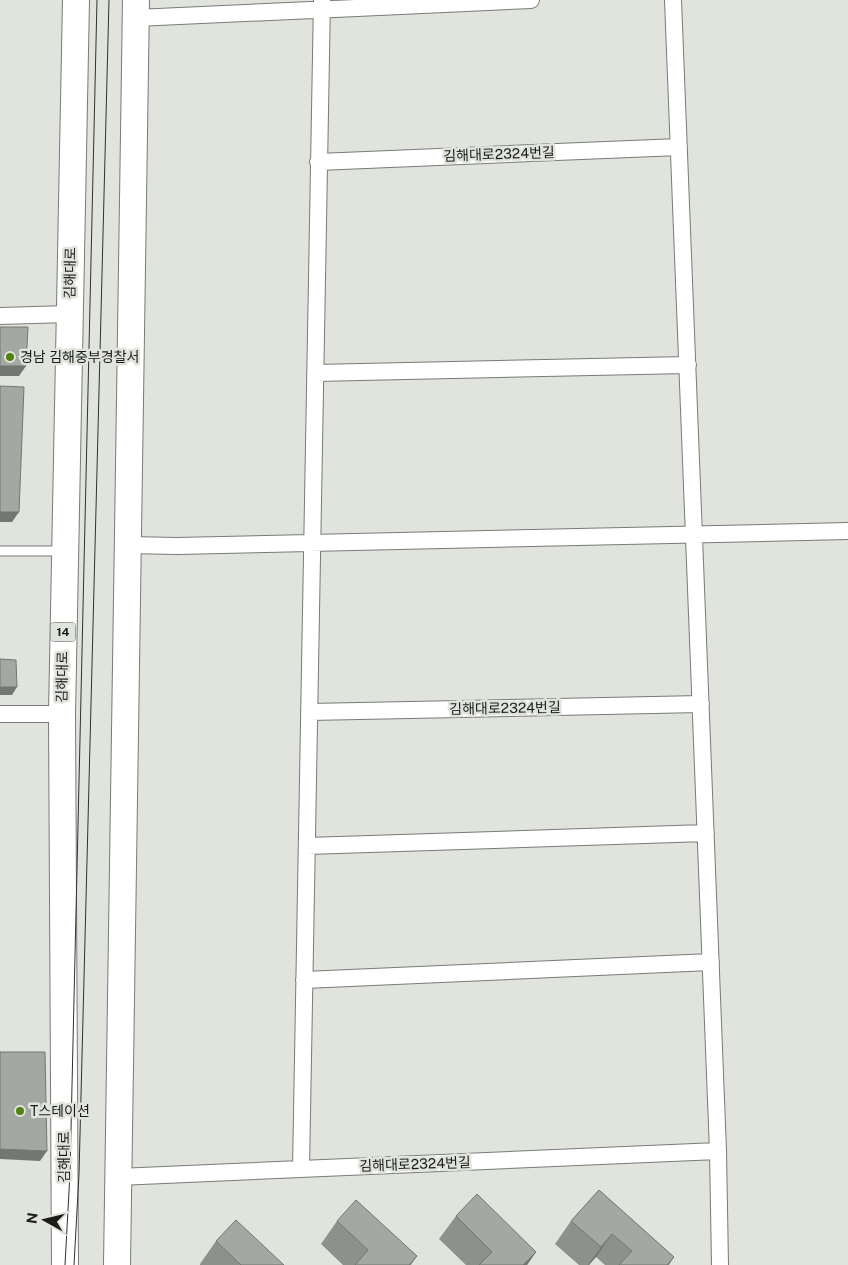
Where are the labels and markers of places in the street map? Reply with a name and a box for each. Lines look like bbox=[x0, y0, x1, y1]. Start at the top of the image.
place label: 경남 김해중부경찰서 bbox=[20, 349, 139, 365]
marker: 경남 김해중부경찰서 bbox=[4, 351, 16, 363]
place label: T스테이션 bbox=[30, 1103, 90, 1119]
marker: T스테이션 bbox=[14, 1105, 26, 1117]

